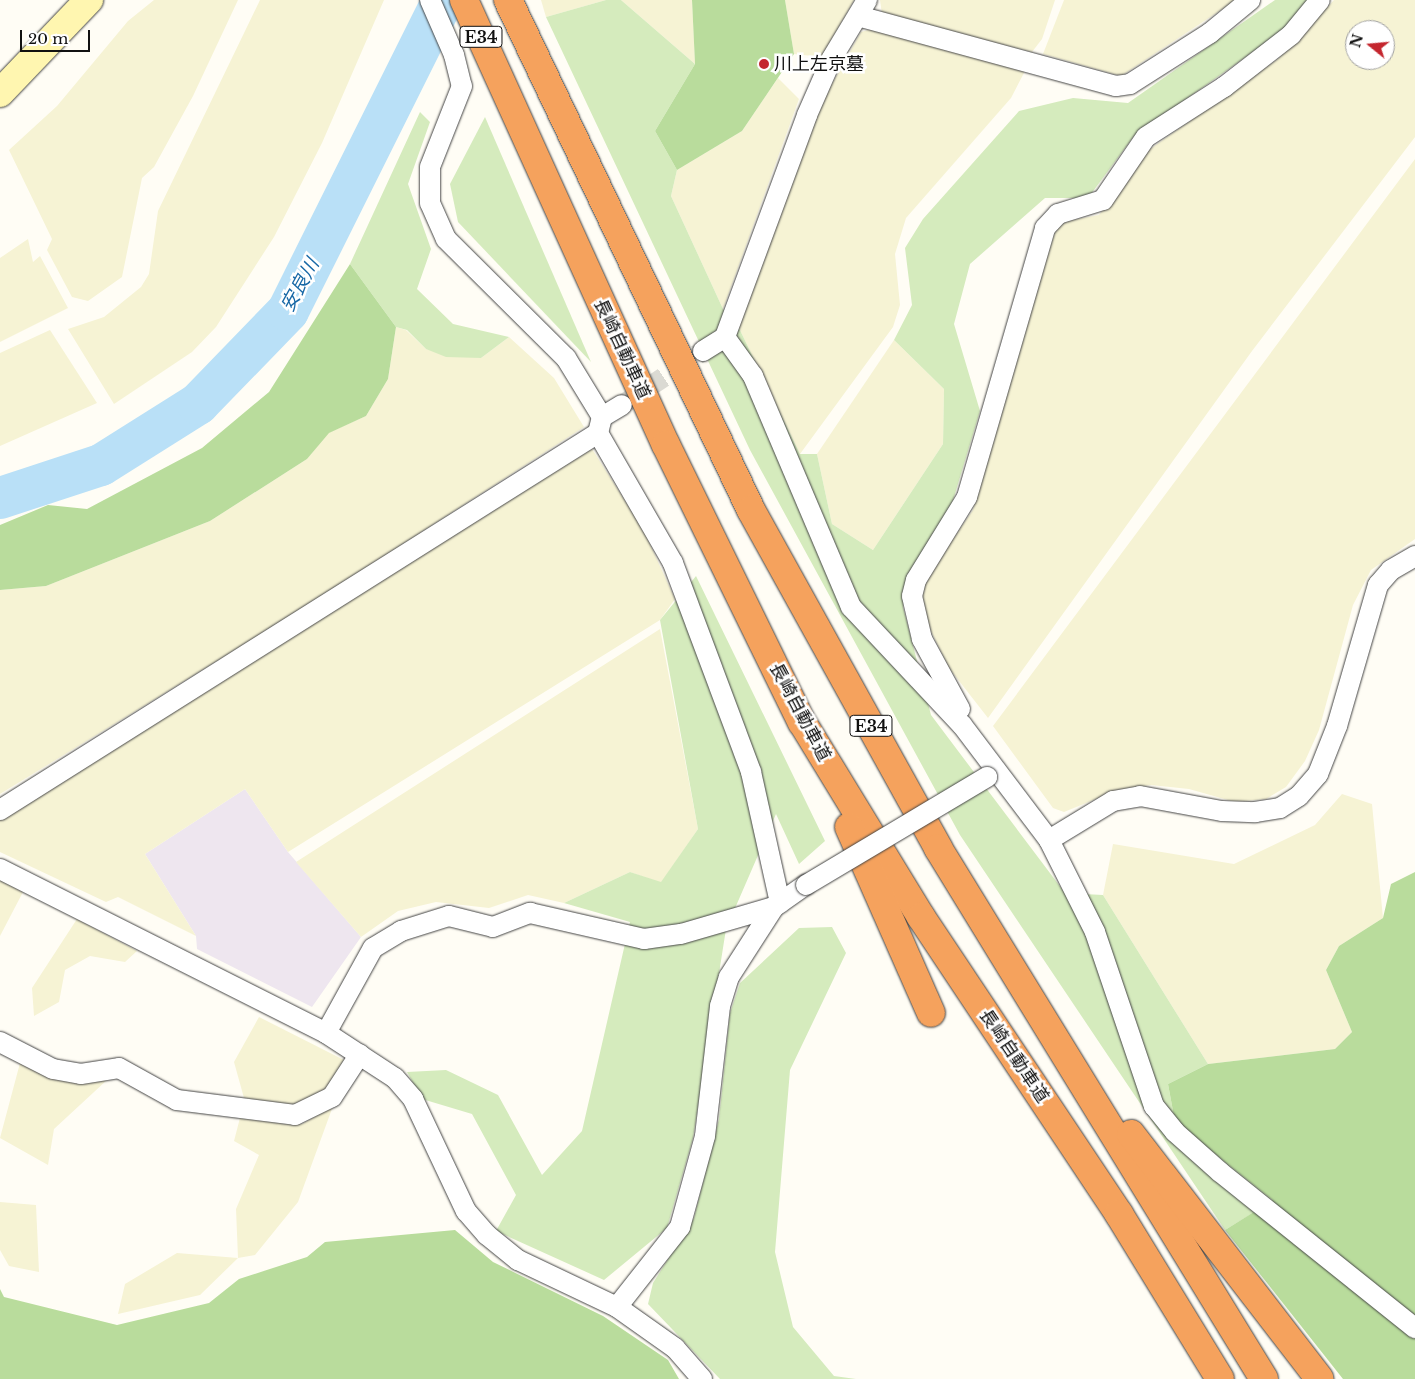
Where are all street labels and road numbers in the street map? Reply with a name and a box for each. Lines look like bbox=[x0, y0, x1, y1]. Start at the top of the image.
road number: E34 bbox=[458, 24, 504, 51]
street label: 長崎自動車道 bbox=[589, 295, 655, 403]
street label: 長崎自動車道 bbox=[765, 659, 835, 765]
road number: E34 bbox=[848, 712, 894, 739]
street label: 長崎自動車道 bbox=[975, 1005, 1053, 1107]

